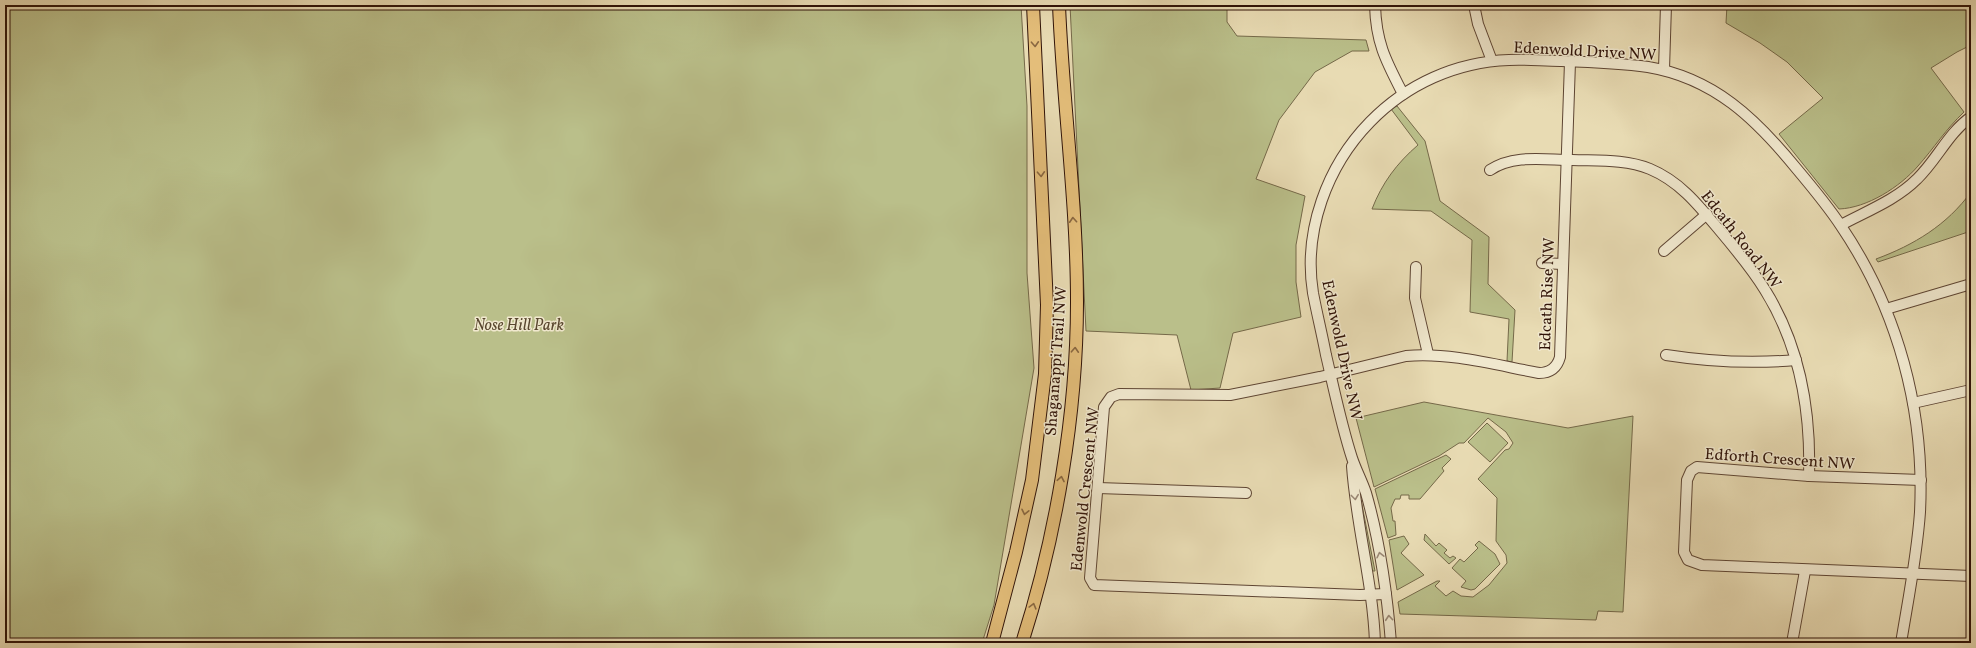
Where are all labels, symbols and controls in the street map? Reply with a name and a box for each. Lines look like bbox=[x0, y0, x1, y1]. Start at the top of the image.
street label: Edenwold Drive NW bbox=[1513, 37, 1657, 67]
one-way arrow bbox=[1031, 41, 1039, 47]
one-way arrow bbox=[1037, 171, 1046, 177]
street label: Edcath Road NW bbox=[1695, 187, 1786, 294]
one-way arrow bbox=[1069, 217, 1078, 223]
street label: Edcath Rise NW bbox=[1535, 237, 1561, 351]
street label: Edenwold Drive NW bbox=[1315, 278, 1367, 423]
street label: Shaganappi Trail NW bbox=[1041, 286, 1073, 437]
park label: Nose Hill Park bbox=[474, 315, 564, 337]
one-way arrow bbox=[1070, 347, 1079, 353]
street label: Edenwold Crescent NW bbox=[1066, 406, 1106, 573]
street label: Edforth Crescent NW bbox=[1704, 444, 1856, 476]
one-way arrow bbox=[1057, 476, 1065, 482]
one-way arrow bbox=[1350, 494, 1359, 500]
one-way arrow bbox=[1021, 509, 1029, 515]
one-way arrow bbox=[1377, 552, 1385, 558]
one-way arrow bbox=[1028, 602, 1037, 609]
one-way arrow bbox=[1384, 615, 1393, 621]

